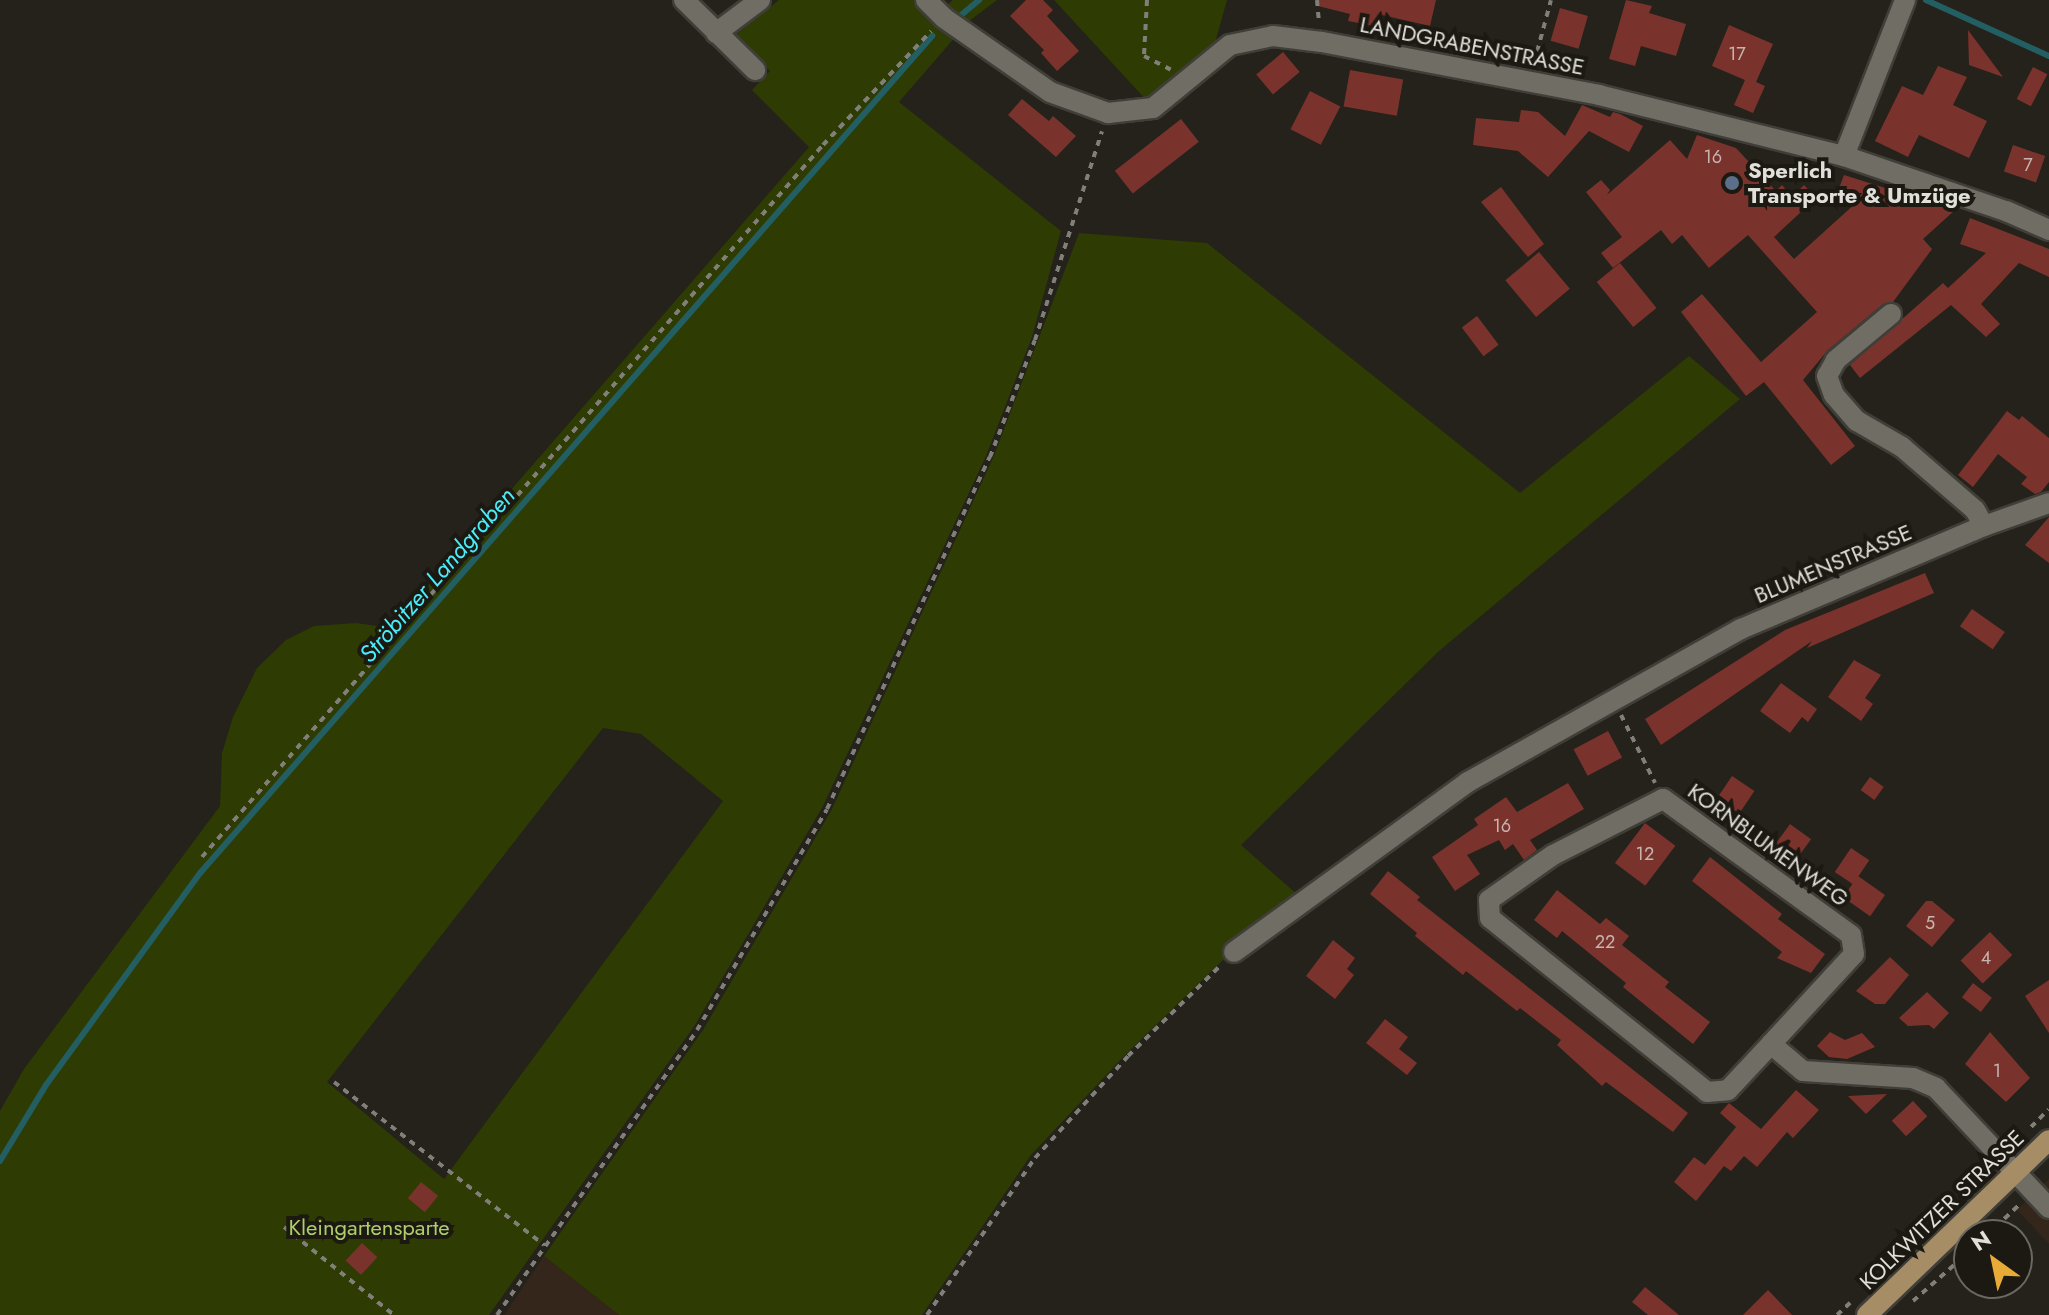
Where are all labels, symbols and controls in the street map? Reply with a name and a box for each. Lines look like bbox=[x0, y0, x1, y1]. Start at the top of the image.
street label: LANDGRABENSTRASSE bbox=[1358, 11, 1586, 81]
house number: 17 bbox=[1728, 43, 1746, 65]
house number: 16 bbox=[1704, 146, 1722, 168]
house number: 7 bbox=[2023, 154, 2033, 176]
place label: Sperlich Transporte & Umzüge bbox=[1748, 157, 1971, 208]
marker: Sperlich Transporte & Umzüge bbox=[1723, 174, 1741, 192]
water label: Ströbitzer Landgraben bbox=[353, 482, 521, 668]
street label: BLUMENSTRASSE bbox=[1750, 519, 1916, 609]
street label: KORNBLUMENWEG bbox=[1683, 778, 1853, 912]
house number: 16 bbox=[1493, 815, 1511, 837]
house number: 12 bbox=[1636, 843, 1654, 865]
house number: 5 bbox=[1925, 912, 1935, 934]
house number: 22 bbox=[1595, 931, 1615, 953]
house number: 4 bbox=[1981, 947, 1991, 969]
house number: 1 bbox=[1993, 1060, 2001, 1082]
street label: KOLKWITZER STRASSE bbox=[1854, 1125, 2030, 1295]
park label: Kleingartensparte bbox=[288, 1215, 450, 1241]
north arrow bbox=[1953, 1219, 2033, 1299]
text: N bbox=[1965, 1222, 1997, 1259]

